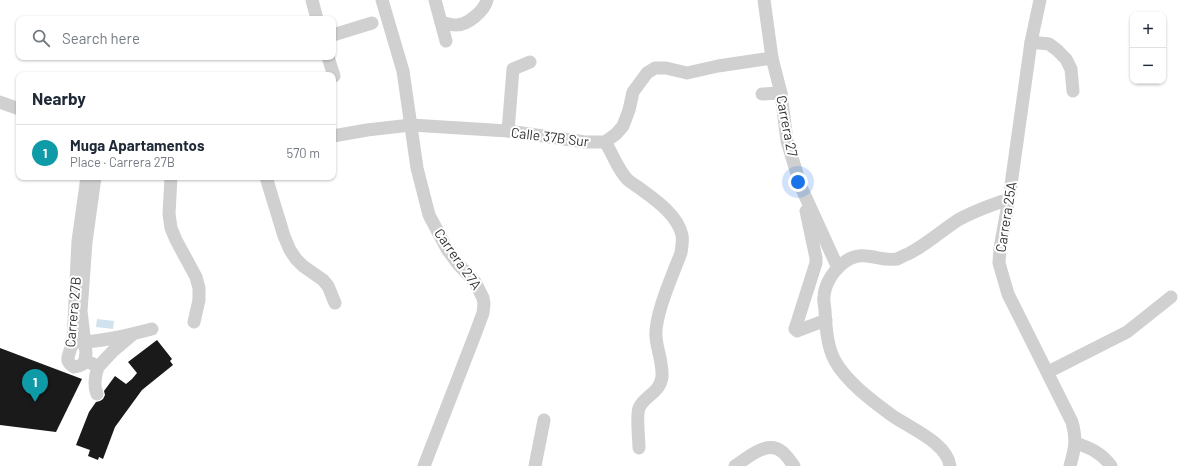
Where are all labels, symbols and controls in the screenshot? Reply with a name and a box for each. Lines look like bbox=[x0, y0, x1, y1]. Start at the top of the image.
map controls bbox=[1130, 12, 1166, 84]
button: + bbox=[1130, 12, 1166, 48]
search box bbox=[16, 16, 336, 60]
icon: search bbox=[30, 27, 52, 49]
text: Search here bbox=[62, 29, 140, 47]
button: − bbox=[1130, 48, 1166, 84]
text: Nearby bbox=[32, 88, 86, 108]
street label: Carrera 27 bbox=[773, 94, 802, 158]
street label: Calle 37B Sur bbox=[510, 123, 590, 150]
text: Muga Apartamentos bbox=[70, 136, 204, 154]
text: 1 bbox=[43, 145, 47, 161]
text: 570 m bbox=[286, 145, 320, 161]
text: Place · Carrera 27B bbox=[70, 154, 175, 170]
your location bbox=[788, 172, 808, 192]
street label: Carrera 25A bbox=[992, 180, 1020, 253]
street label: Carrera 27A bbox=[431, 225, 486, 293]
street label: Carrera 27B bbox=[61, 276, 84, 348]
pin: 1 bbox=[22, 369, 48, 402]

